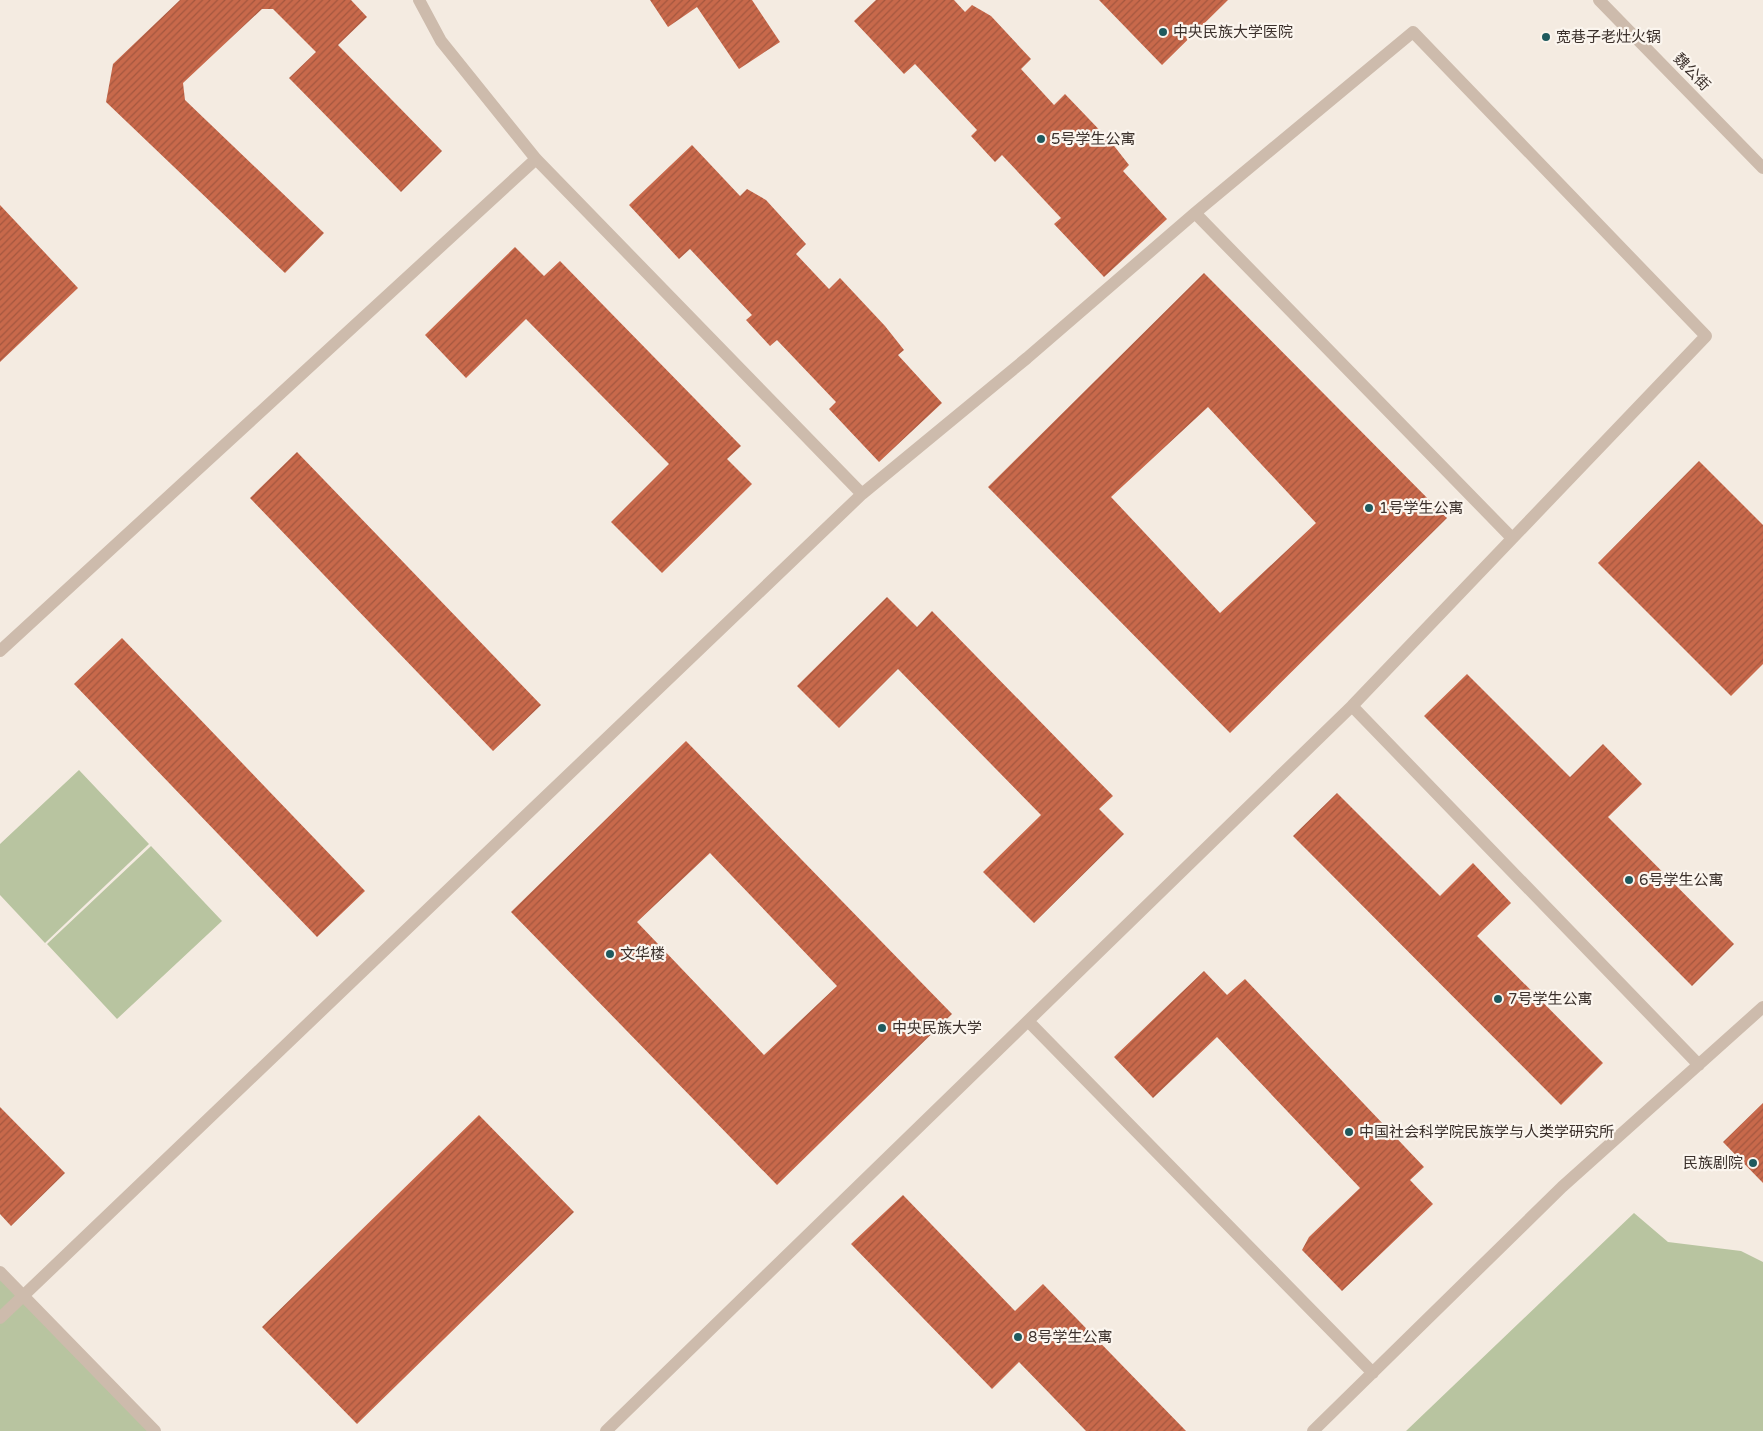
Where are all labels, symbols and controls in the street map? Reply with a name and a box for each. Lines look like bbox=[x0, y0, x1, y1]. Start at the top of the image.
place label: 中央民族大学医院 bbox=[1173, 23, 1293, 41]
marker: 中央民族大学医院 bbox=[1157, 26, 1169, 38]
place label: 宽巷子老灶火锅 bbox=[1556, 28, 1661, 46]
marker: 宽巷子老灶火锅 bbox=[1540, 31, 1552, 43]
street label: 魏公街 bbox=[1670, 50, 1714, 94]
place label: 5号学生公寓 bbox=[1051, 130, 1135, 148]
marker: 5号学生公寓 bbox=[1035, 133, 1047, 145]
place label: 1号学生公寓 bbox=[1379, 499, 1463, 517]
marker: 1号学生公寓 bbox=[1363, 502, 1375, 514]
place label: 6号学生公寓 bbox=[1639, 871, 1723, 889]
marker: 6号学生公寓 bbox=[1623, 874, 1635, 886]
place label: 文华楼 bbox=[620, 945, 665, 963]
marker: 文华楼 bbox=[604, 948, 616, 960]
place label: 7号学生公寓 bbox=[1508, 990, 1592, 1008]
marker: 7号学生公寓 bbox=[1492, 993, 1504, 1005]
place label: 中央民族大学 bbox=[892, 1019, 982, 1037]
marker: 中央民族大学 bbox=[876, 1022, 888, 1034]
place label: 中国社会科学院民族学与人类学研究所 bbox=[1359, 1123, 1614, 1141]
marker: 中国社会科学院民族学与人类学研究所 bbox=[1343, 1126, 1355, 1138]
place label: 民族剧院 bbox=[1683, 1154, 1743, 1172]
marker: 民族剧院 bbox=[1747, 1157, 1759, 1169]
place label: 8号学生公寓 bbox=[1028, 1328, 1112, 1346]
marker: 8号学生公寓 bbox=[1012, 1331, 1024, 1343]

